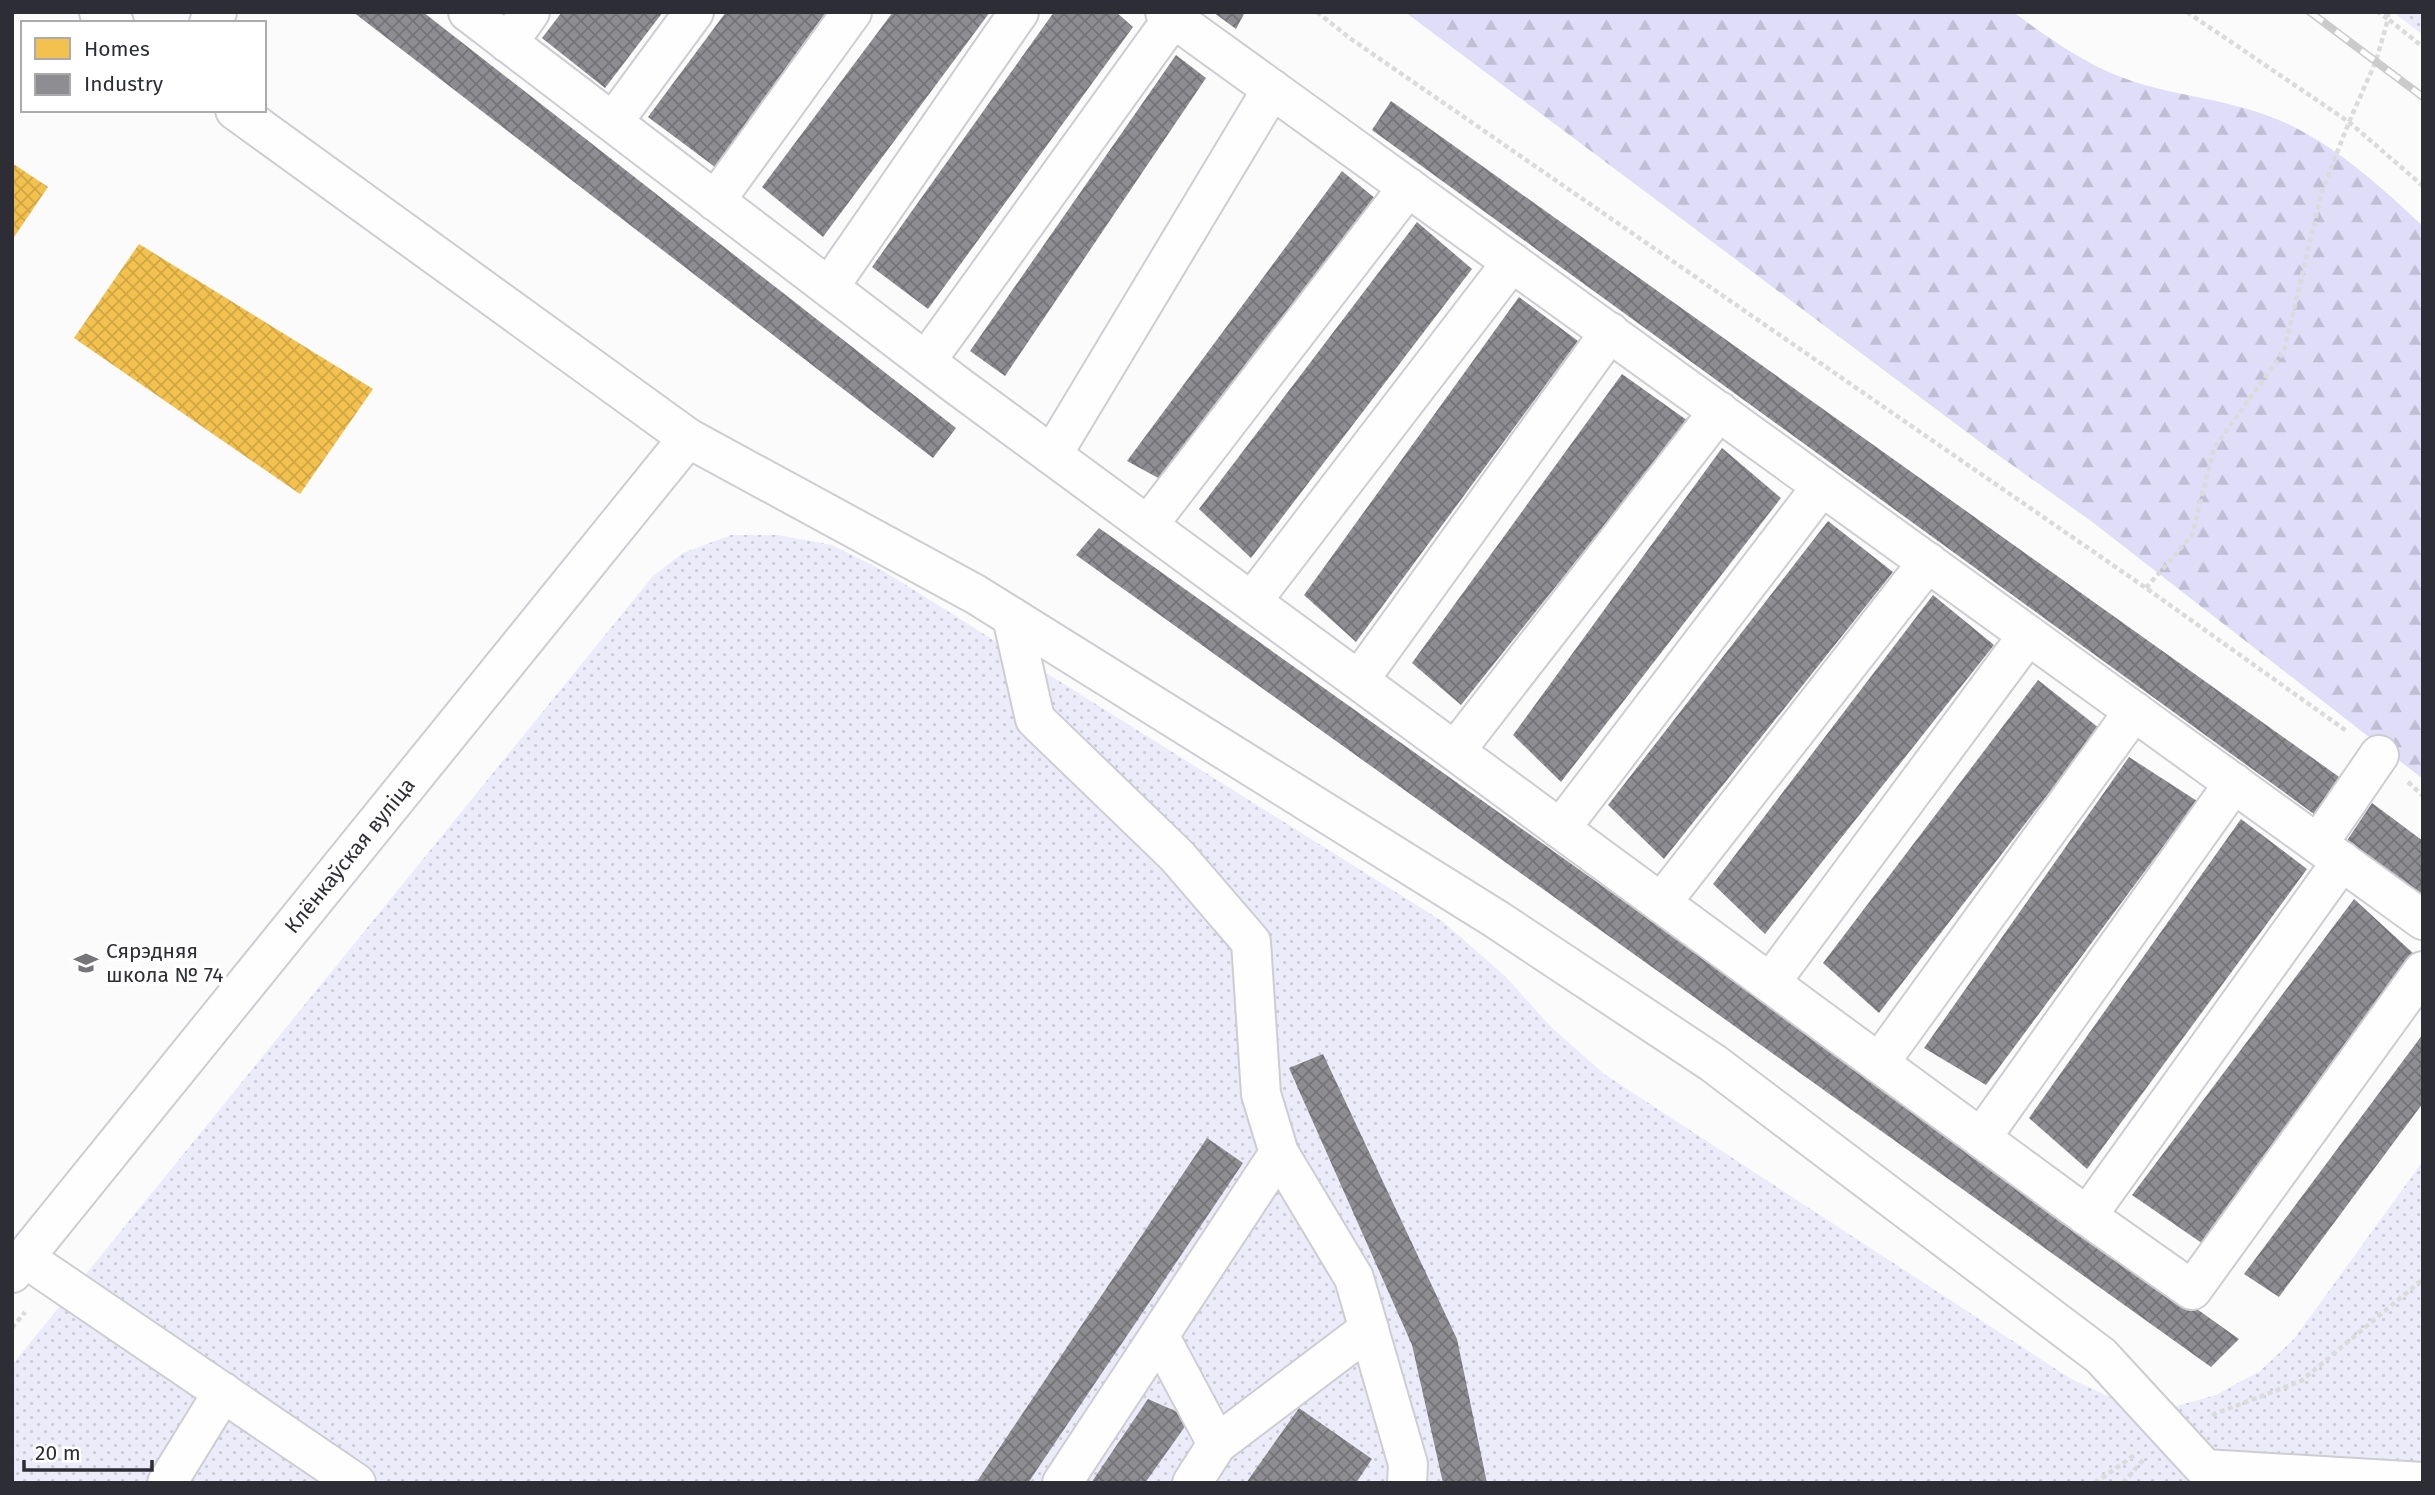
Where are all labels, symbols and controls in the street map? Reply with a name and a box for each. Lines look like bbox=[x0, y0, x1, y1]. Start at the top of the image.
legend bbox=[21, 21, 266, 112]
text: Homes bbox=[84, 36, 150, 62]
text: Industry bbox=[84, 71, 164, 97]
street label: Клёнкаўская вуліца bbox=[279, 772, 421, 939]
place label: Сярэдняя школа № 74 bbox=[106, 938, 223, 988]
school or university icon: Сярэдняя школа № 74 bbox=[72, 949, 100, 977]
scale bar bbox=[24, 1428, 152, 1472]
text: 20 m bbox=[35, 1440, 81, 1466]

